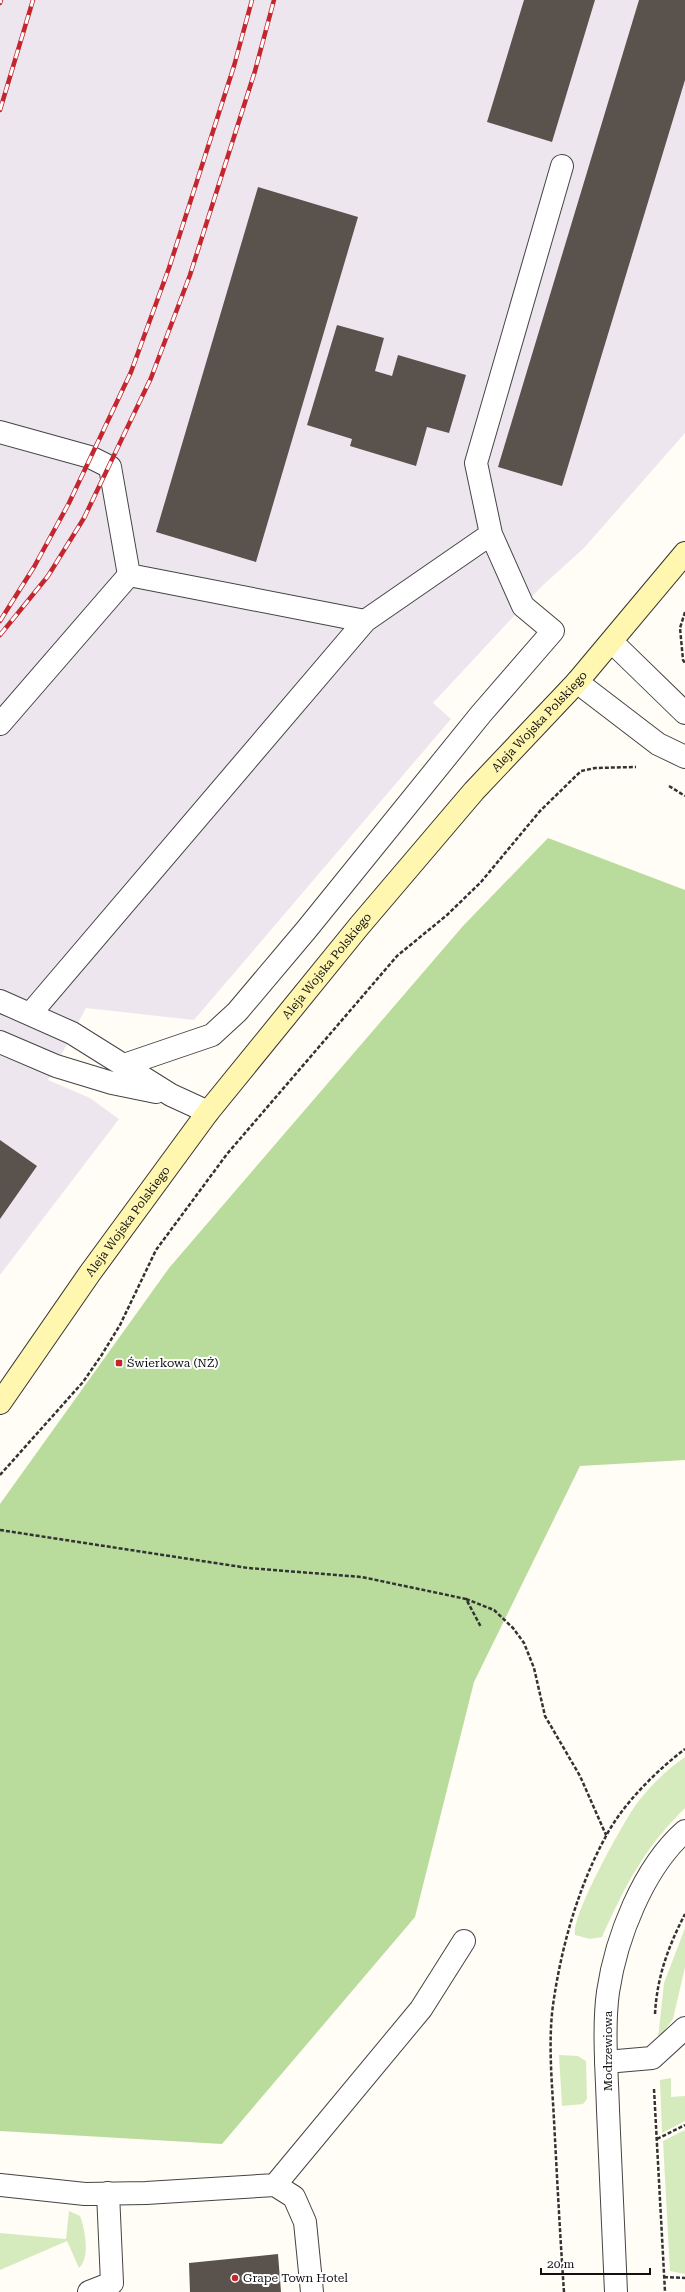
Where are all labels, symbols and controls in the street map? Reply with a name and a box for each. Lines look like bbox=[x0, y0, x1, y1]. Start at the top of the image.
street label: Aleja Wojska Polskiego bbox=[489, 668, 590, 775]
street label: Aleja Wojska Polskiego bbox=[279, 910, 374, 1022]
street label: Aleja Wojska Polskiego bbox=[83, 1164, 173, 1279]
place label: Świerkowa (NŻ) bbox=[127, 1356, 218, 1370]
marker: Świerkowa (NŻ) bbox=[114, 1358, 124, 1368]
street label: Modrzewiowa bbox=[601, 2010, 615, 2091]
scale bar bbox=[541, 2250, 650, 2276]
text: 20 m bbox=[547, 2257, 574, 2271]
place label: Grape Town Hotel bbox=[243, 2271, 348, 2285]
marker: Grape Town Hotel bbox=[230, 2273, 240, 2283]

